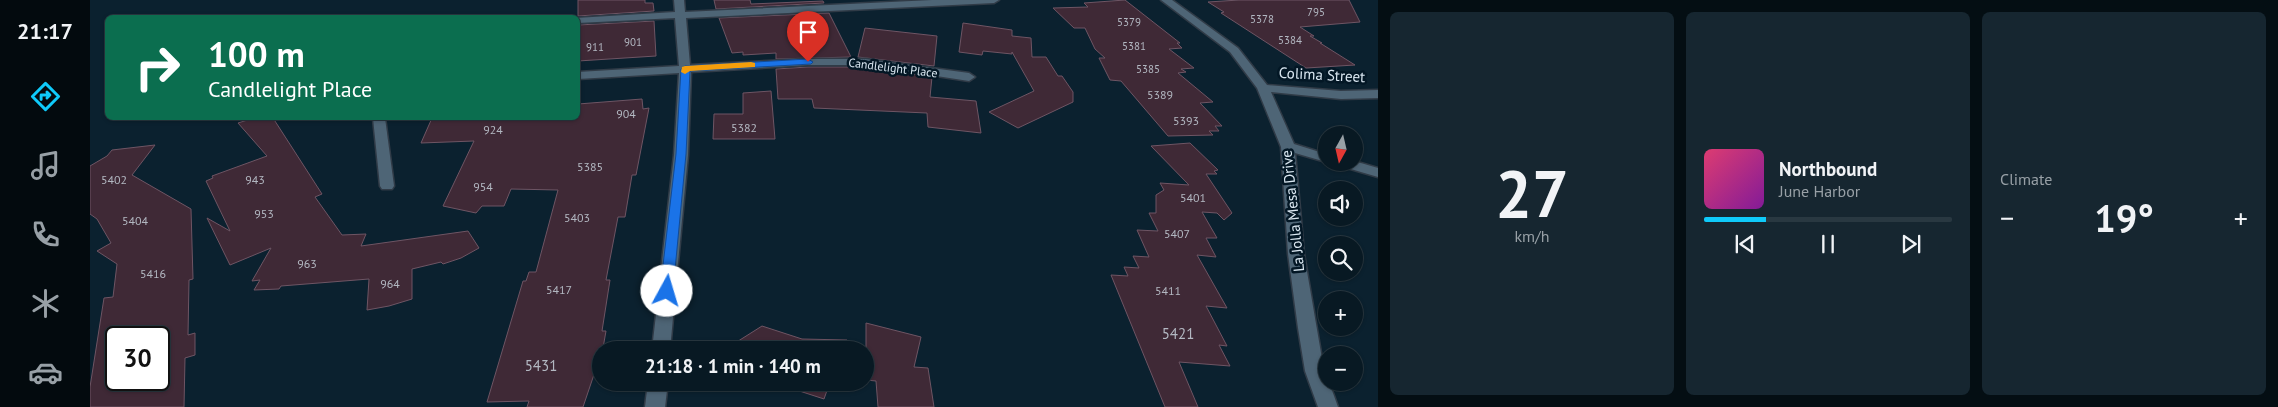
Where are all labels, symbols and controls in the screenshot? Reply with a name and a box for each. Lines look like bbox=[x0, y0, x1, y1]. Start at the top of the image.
house number: 795 bbox=[1307, 5, 1325, 19]
pin bbox=[787, 11, 829, 62]
house number: 5378 bbox=[1250, 12, 1274, 26]
house number: 5379 bbox=[1117, 15, 1141, 29]
text: 21:17 bbox=[17, 17, 73, 45]
icon: arrive bbox=[794, 18, 822, 46]
text: 100 m bbox=[208, 31, 305, 77]
house number: 5384 bbox=[1278, 33, 1302, 47]
icon: right bbox=[125, 35, 190, 100]
house number: 901 bbox=[624, 35, 642, 49]
house number: 5381 bbox=[1122, 39, 1146, 53]
house number: 911 bbox=[586, 40, 604, 54]
street label: Candlelight Place bbox=[848, 55, 938, 80]
house number: 5385 bbox=[1136, 62, 1160, 76]
street label: Colima Street bbox=[1278, 63, 1366, 86]
text: Candlelight Place bbox=[208, 75, 372, 103]
icon: directions bbox=[28, 79, 63, 114]
house number: 5389 bbox=[1147, 87, 1173, 102]
house number: 904 bbox=[616, 106, 636, 121]
house number: 5393 bbox=[1173, 113, 1199, 128]
house number: 5382 bbox=[731, 120, 757, 135]
house number: 924 bbox=[483, 122, 503, 137]
north arrow bbox=[1318, 126, 1362, 171]
map controls bbox=[1318, 126, 1363, 391]
icon: music bbox=[28, 148, 63, 183]
street label: La Jolla Mesa Drive bbox=[1277, 149, 1308, 273]
text: 27 bbox=[1495, 151, 1569, 235]
text: Northbound bbox=[1779, 157, 1877, 181]
house number: 5385 bbox=[577, 159, 603, 174]
text: Climate bbox=[2000, 169, 2052, 189]
house number: 5402 bbox=[101, 172, 127, 187]
house number: 943 bbox=[245, 172, 265, 187]
house number: 954 bbox=[473, 179, 493, 194]
button: sound bbox=[1318, 181, 1363, 226]
text: June Harbor bbox=[1779, 181, 1860, 201]
house number: 5401 bbox=[1180, 190, 1206, 205]
text: 19° bbox=[2094, 193, 2154, 242]
text: − bbox=[2000, 199, 2014, 236]
text: + bbox=[2234, 199, 2248, 236]
house number: 953 bbox=[254, 206, 274, 221]
house number: 5403 bbox=[564, 210, 590, 225]
house number: 5404 bbox=[122, 213, 149, 228]
icon: phone bbox=[28, 217, 63, 252]
house number: 5407 bbox=[1164, 226, 1190, 241]
text: km/h bbox=[1514, 226, 1550, 246]
icon: previous bbox=[1731, 230, 1759, 258]
icon: pause bbox=[1814, 230, 1842, 258]
icon: next bbox=[1897, 230, 1925, 258]
button: search bbox=[1318, 236, 1363, 281]
house number: 963 bbox=[297, 256, 317, 271]
position arrow bbox=[640, 264, 692, 316]
house number: 5416 bbox=[140, 266, 166, 281]
house number: 964 bbox=[380, 276, 400, 291]
house number: 5417 bbox=[546, 282, 572, 297]
house number: 5411 bbox=[1155, 283, 1181, 298]
icon: climate bbox=[28, 286, 63, 321]
button: + bbox=[1318, 291, 1363, 336]
house number: 5421 bbox=[1162, 324, 1194, 343]
speed limit sign: 30 bbox=[105, 326, 170, 391]
button: − bbox=[1318, 346, 1363, 391]
text: 21:18 · 1 min · 140 m bbox=[645, 354, 821, 378]
icon: car bbox=[28, 355, 63, 390]
house number: 5431 bbox=[525, 356, 557, 375]

